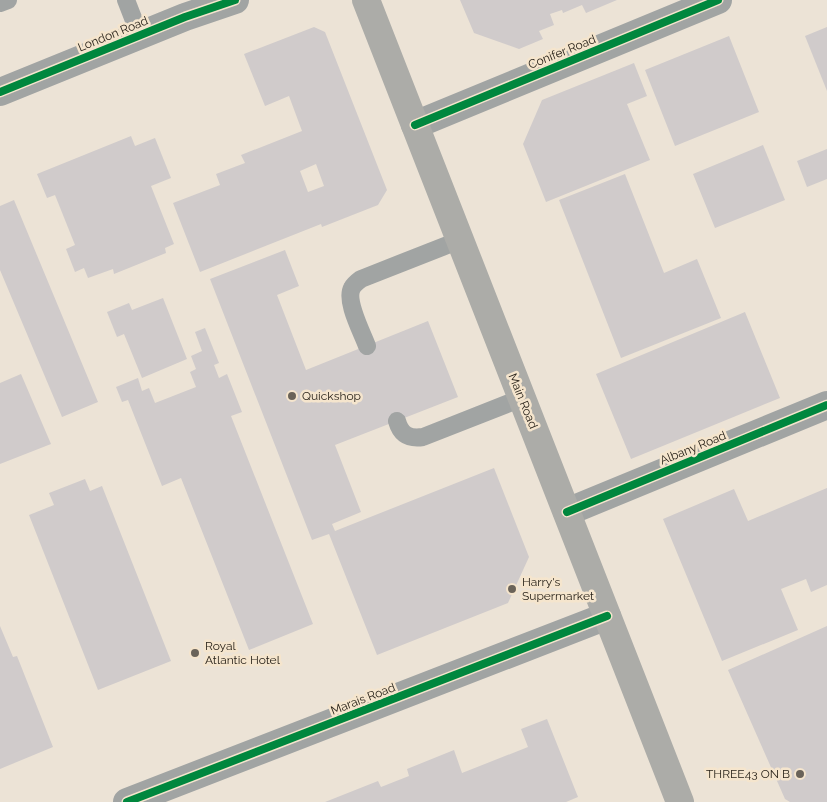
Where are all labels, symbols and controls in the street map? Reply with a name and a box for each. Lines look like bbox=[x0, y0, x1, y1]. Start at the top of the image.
street label: London Road bbox=[76, 14, 150, 54]
street label: Conifer Road bbox=[526, 32, 598, 72]
street label: Main Road bbox=[506, 371, 540, 431]
place label: Quickshop bbox=[302, 389, 361, 403]
marker: Quickshop bbox=[286, 390, 298, 402]
street label: Albany Road bbox=[658, 428, 728, 468]
place label: Harry's Supermarket bbox=[522, 575, 594, 603]
marker: Harry's Supermarket bbox=[506, 583, 518, 595]
place label: Royal Atlantic Hotel bbox=[205, 639, 281, 667]
marker: Royal Atlantic Hotel bbox=[189, 647, 201, 659]
street label: Marais Road bbox=[329, 680, 397, 718]
place label: THREE43 ON B bbox=[706, 767, 790, 781]
marker: THREE43 ON B bbox=[794, 768, 806, 780]

